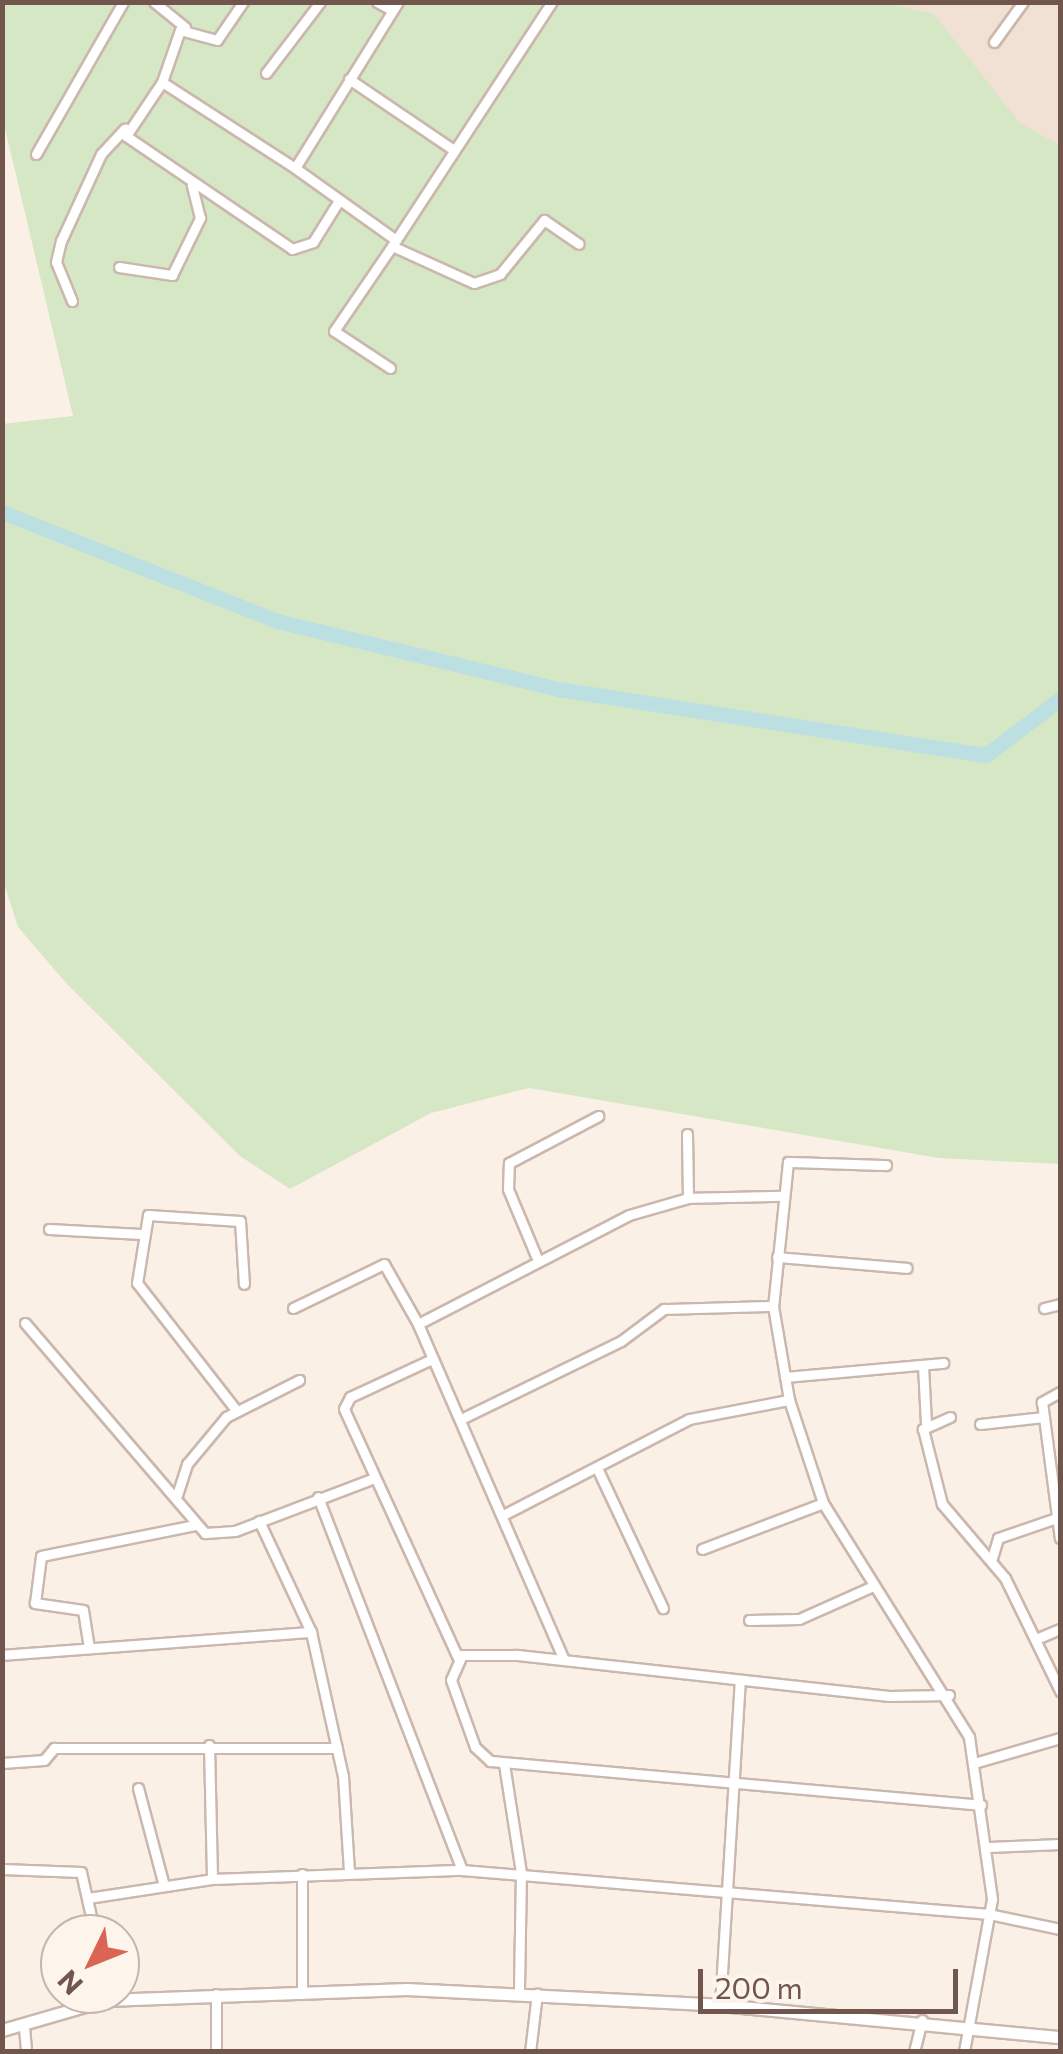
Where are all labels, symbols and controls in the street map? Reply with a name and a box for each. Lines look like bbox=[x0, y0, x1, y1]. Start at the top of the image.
north arrow bbox=[40, 1914, 140, 2014]
scale bar bbox=[703, 1949, 963, 2011]
text: N bbox=[50, 1964, 89, 2002]
text: 200 m bbox=[715, 1968, 803, 2005]

